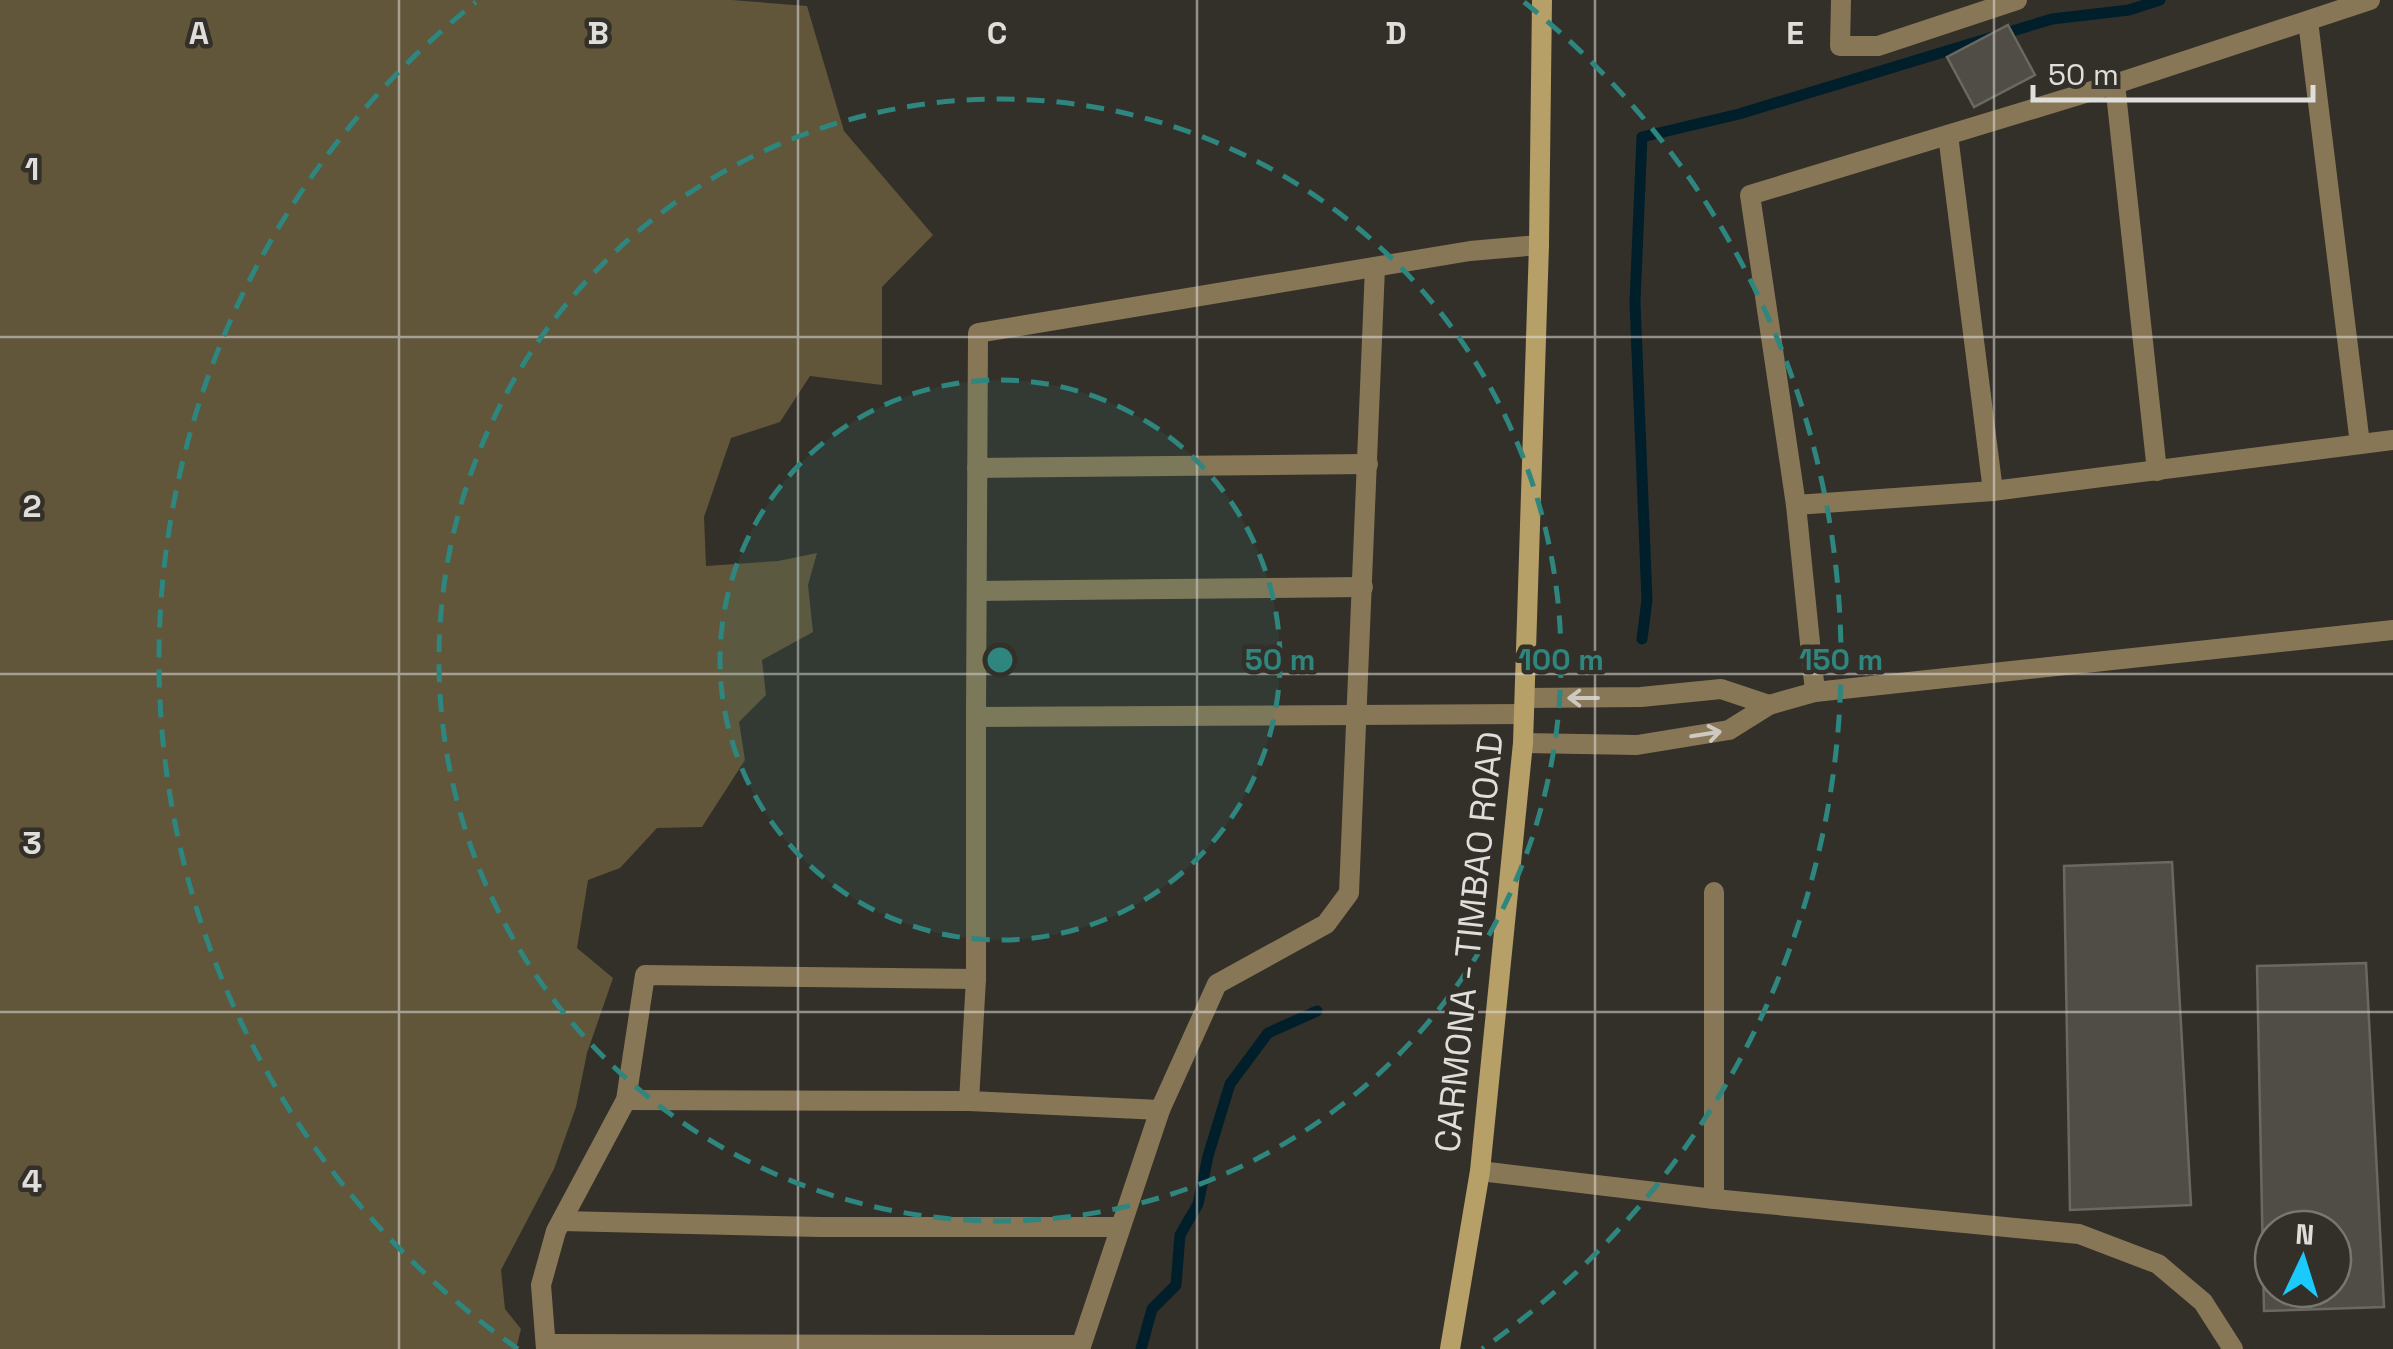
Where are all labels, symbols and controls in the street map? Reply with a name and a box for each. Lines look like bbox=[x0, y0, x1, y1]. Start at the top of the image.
text: A bbox=[189, 13, 209, 53]
text: B bbox=[587, 13, 609, 53]
text: C bbox=[987, 13, 1007, 53]
text: D bbox=[1385, 13, 1407, 53]
text: E bbox=[1786, 13, 1804, 53]
scale bar bbox=[2033, 40, 2313, 102]
text: 50 m bbox=[2048, 55, 2119, 94]
text: 1 bbox=[25, 149, 39, 189]
text: 2 bbox=[22, 486, 42, 526]
text: 50 m bbox=[1245, 640, 1315, 679]
text: 100 m bbox=[1518, 640, 1604, 679]
text: 150 m bbox=[1799, 640, 1883, 679]
centre of rings bbox=[982, 642, 1018, 678]
one-way arrow bbox=[1567, 688, 1600, 708]
one-way arrow bbox=[1690, 724, 1722, 743]
street label: CARMONA - TIMBAO ROAD bbox=[1425, 729, 1513, 1155]
text: 3 bbox=[22, 823, 42, 863]
text: 4 bbox=[22, 1161, 42, 1201]
north arrow bbox=[2253, 1209, 2353, 1309]
text: N bbox=[2294, 1215, 2315, 1253]

